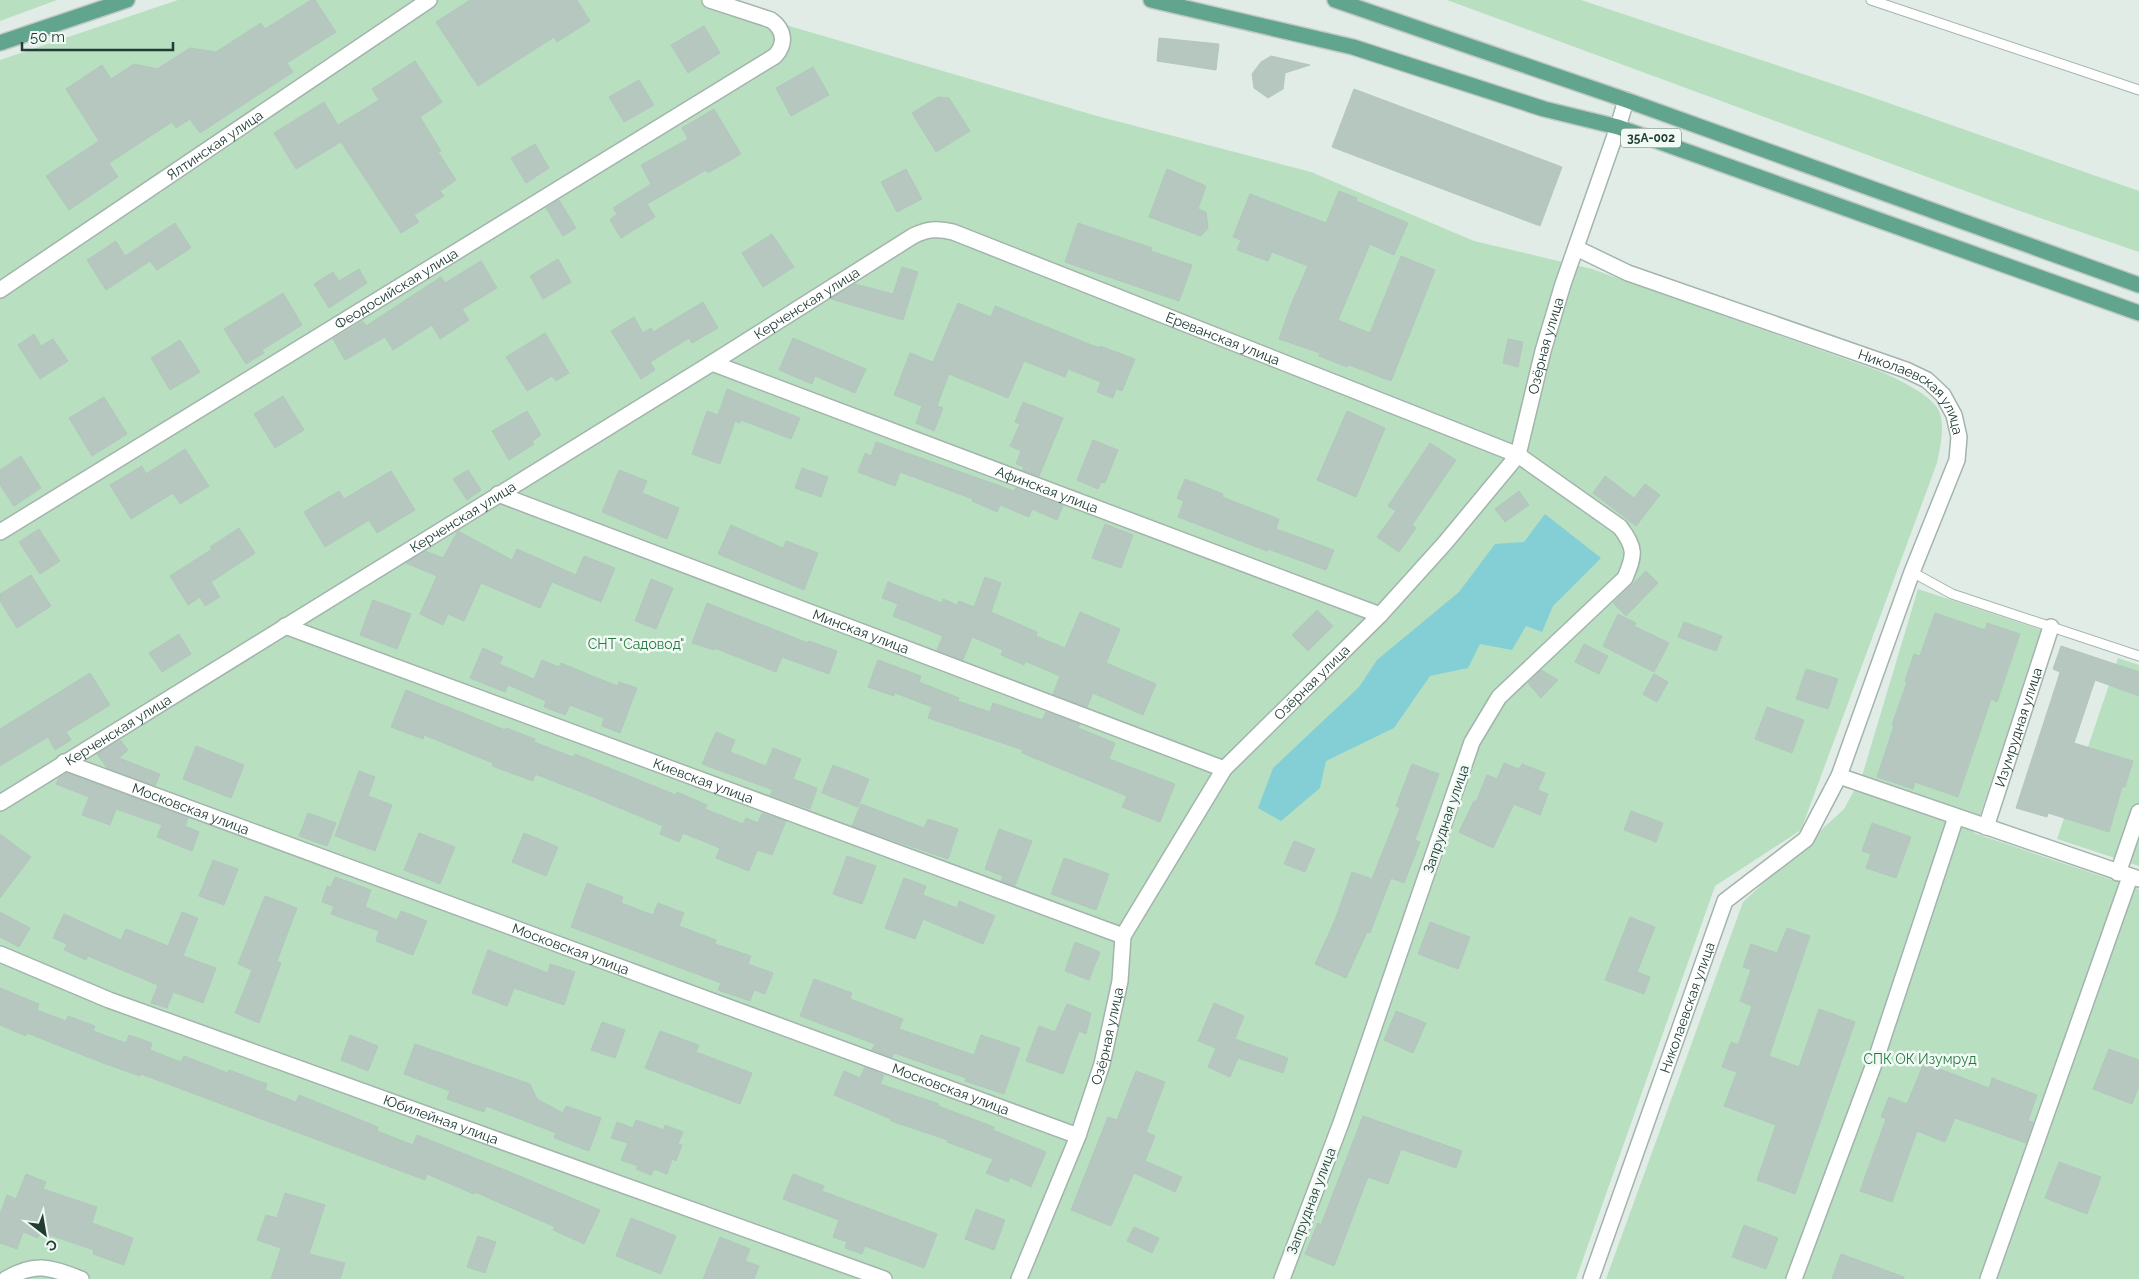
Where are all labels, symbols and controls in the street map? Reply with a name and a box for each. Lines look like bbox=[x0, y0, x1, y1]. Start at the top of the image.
scale bar bbox=[22, 20, 174, 52]
text: 50 m bbox=[30, 28, 65, 46]
street label: Ялтинская улица bbox=[163, 107, 266, 183]
road number: 35А-002 bbox=[1621, 128, 1681, 148]
street label: Феодосийская улица bbox=[332, 245, 461, 332]
street label: Керченская улица bbox=[751, 264, 862, 342]
street label: Озёрная улица bbox=[1525, 295, 1567, 396]
street label: Ереванская улица bbox=[1163, 309, 1282, 368]
street label: Николаевская улица bbox=[1856, 346, 1966, 436]
street label: Афинская улица bbox=[994, 463, 1100, 516]
street label: Керченская улица bbox=[407, 478, 519, 556]
street label: Минская улица bbox=[811, 606, 911, 657]
park label: СНТ "Садовод" bbox=[588, 636, 684, 652]
street label: Озёрная улица bbox=[1271, 642, 1353, 723]
street label: Изумрудная улица bbox=[1992, 665, 2045, 789]
street label: Керченская улица bbox=[62, 691, 174, 769]
street label: Киевская улица bbox=[651, 755, 756, 807]
street label: Запрудная улица bbox=[1420, 763, 1472, 875]
street label: Московская улица bbox=[130, 780, 251, 838]
street label: Московская улица bbox=[510, 920, 631, 978]
street label: Николаевская улица bbox=[1657, 940, 1718, 1075]
street label: Озёрная улица bbox=[1088, 986, 1126, 1087]
park label: СПК ОК Изумруд bbox=[1863, 1051, 1977, 1067]
street label: Московская улица bbox=[890, 1060, 1011, 1118]
street label: Юбилейная улица bbox=[381, 1091, 500, 1147]
street label: Запрудная улица bbox=[1283, 1145, 1339, 1257]
north arrow bbox=[20, 1209, 70, 1259]
text: С bbox=[43, 1236, 60, 1255]

